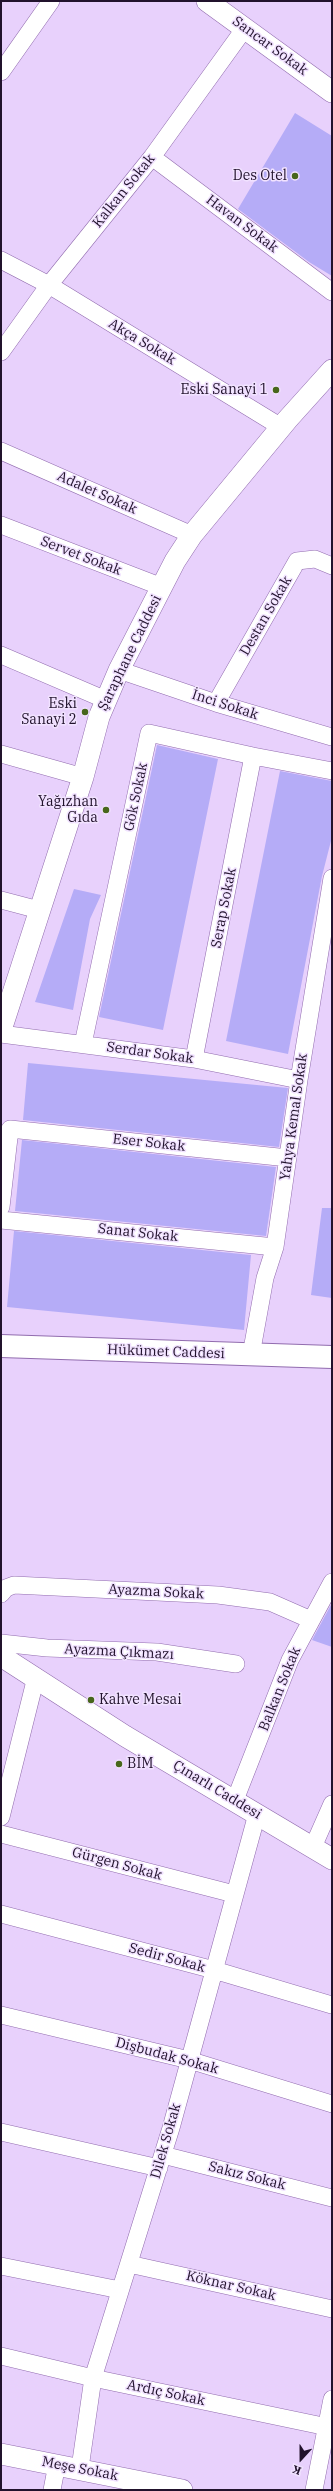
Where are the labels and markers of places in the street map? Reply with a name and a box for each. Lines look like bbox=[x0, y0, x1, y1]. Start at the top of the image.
place label: Des Otel bbox=[233, 168, 287, 184]
marker: Des Otel bbox=[290, 171, 300, 181]
place label: Eski Sanayi 1 bbox=[181, 382, 268, 398]
marker: Eski Sanayi 1 bbox=[271, 385, 281, 395]
place label: Eski Sanayi 2 bbox=[21, 696, 77, 728]
marker: Eski Sanayi 2 bbox=[80, 707, 90, 717]
place label: Yağızhan Gıda bbox=[38, 794, 98, 826]
marker: Yağızhan Gıda bbox=[101, 805, 111, 815]
place label: Kahve Mesai bbox=[99, 1692, 182, 1708]
marker: Kahve Mesai bbox=[86, 1695, 96, 1705]
place label: BİM bbox=[127, 1756, 153, 1772]
marker: BİM bbox=[114, 1759, 124, 1769]

